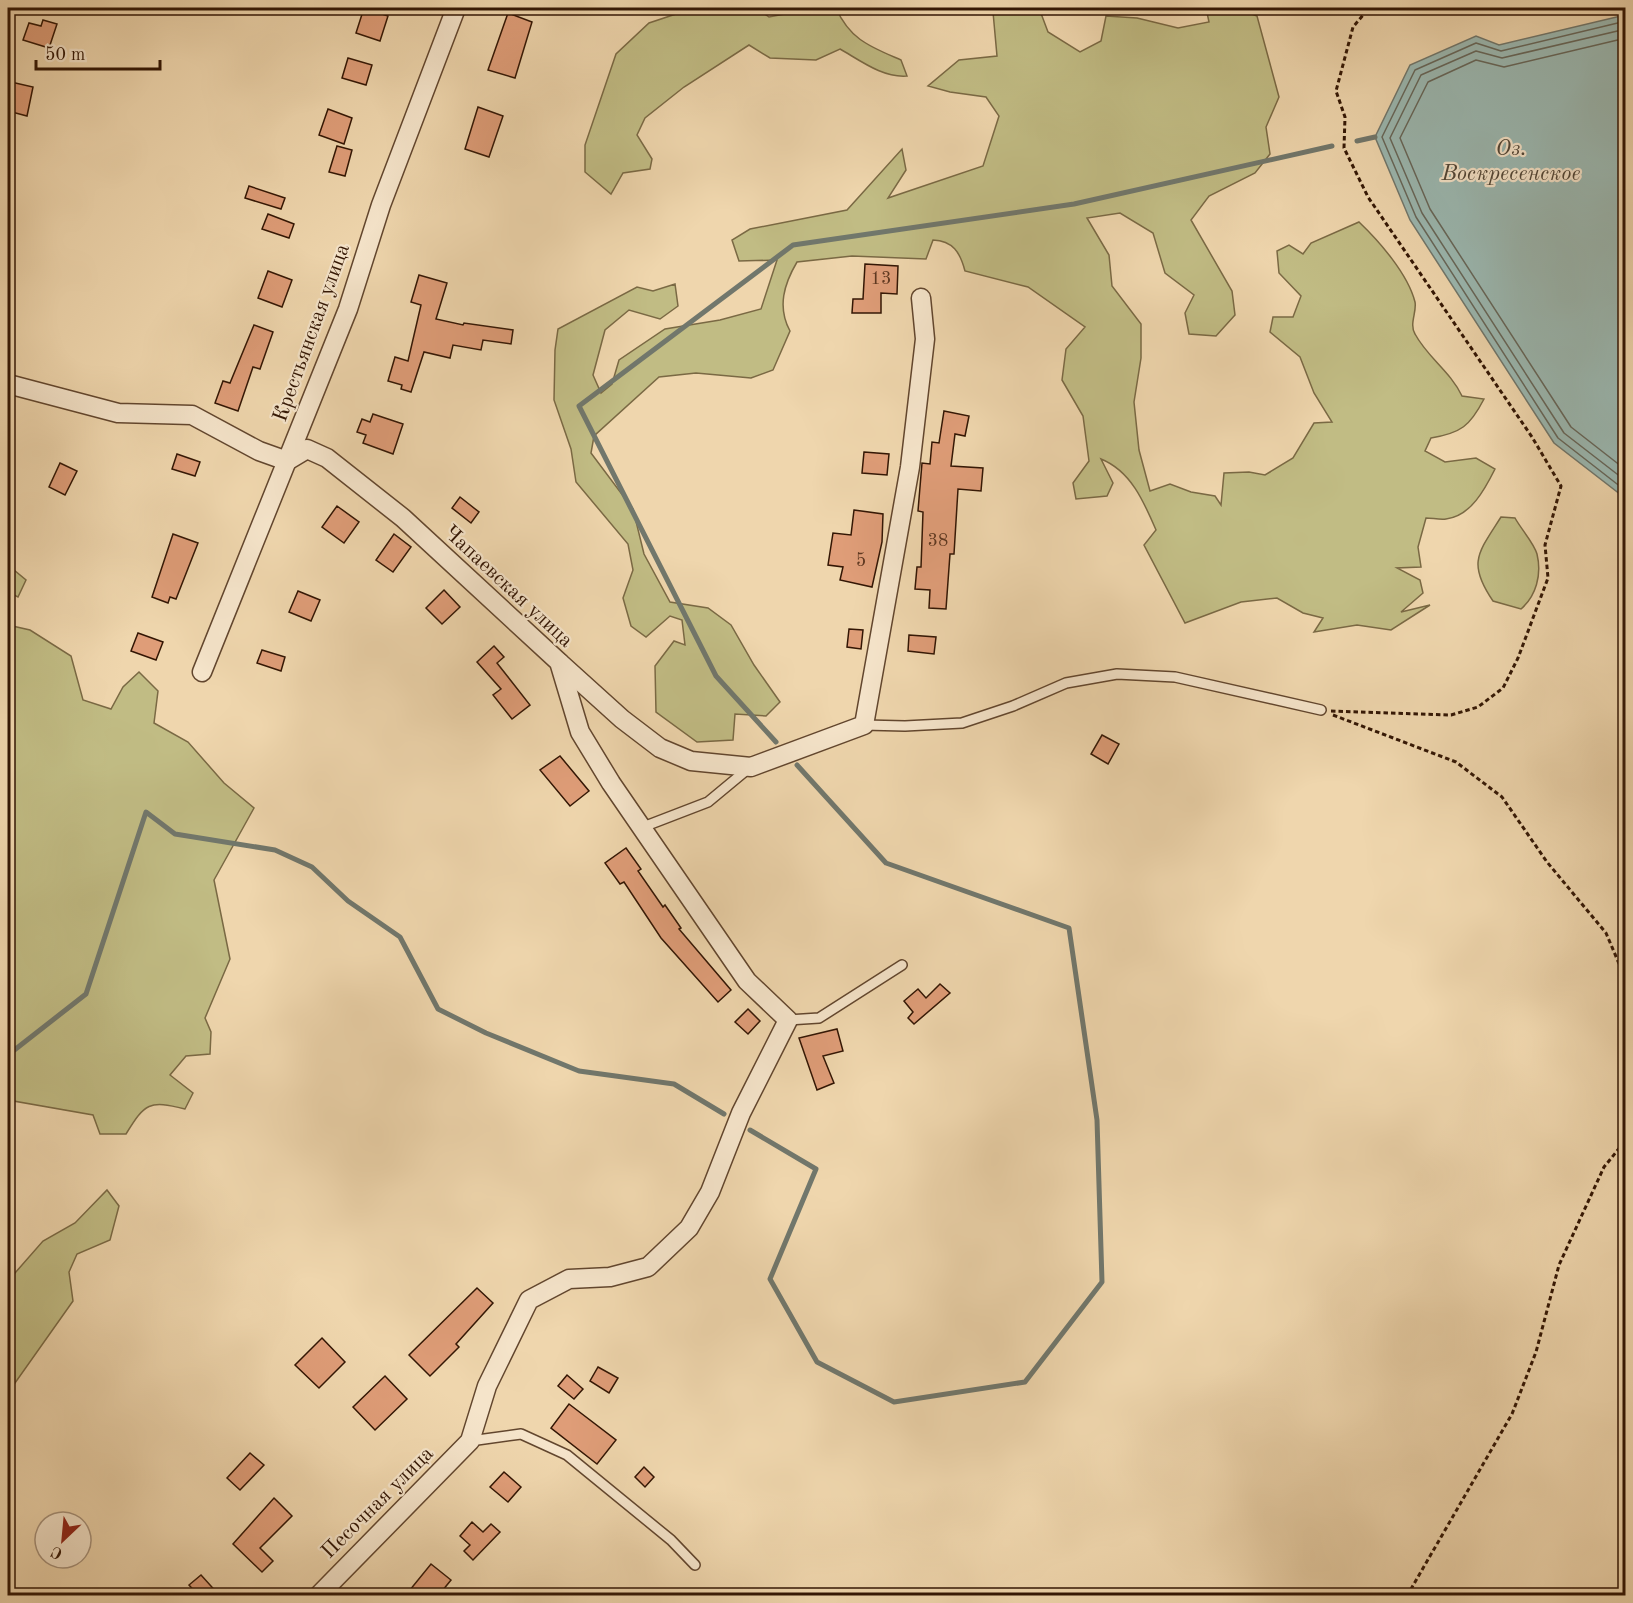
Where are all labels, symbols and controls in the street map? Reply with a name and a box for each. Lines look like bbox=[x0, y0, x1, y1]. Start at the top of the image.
scale bar bbox=[36, 33, 160, 71]
text: 50 m bbox=[45, 46, 85, 64]
water label: Оз. Воскресенское bbox=[1440, 138, 1581, 185]
street label: Крестьянская улица bbox=[270, 241, 354, 425]
house number: 13 bbox=[871, 270, 891, 288]
street label: Чапаевская улица bbox=[439, 522, 577, 652]
house number: 38 bbox=[928, 532, 948, 550]
house number: 5 bbox=[856, 552, 866, 570]
street label: Песочная улица bbox=[318, 1443, 438, 1563]
north arrow bbox=[33, 1510, 93, 1570]
text: С bbox=[49, 1542, 66, 1561]

